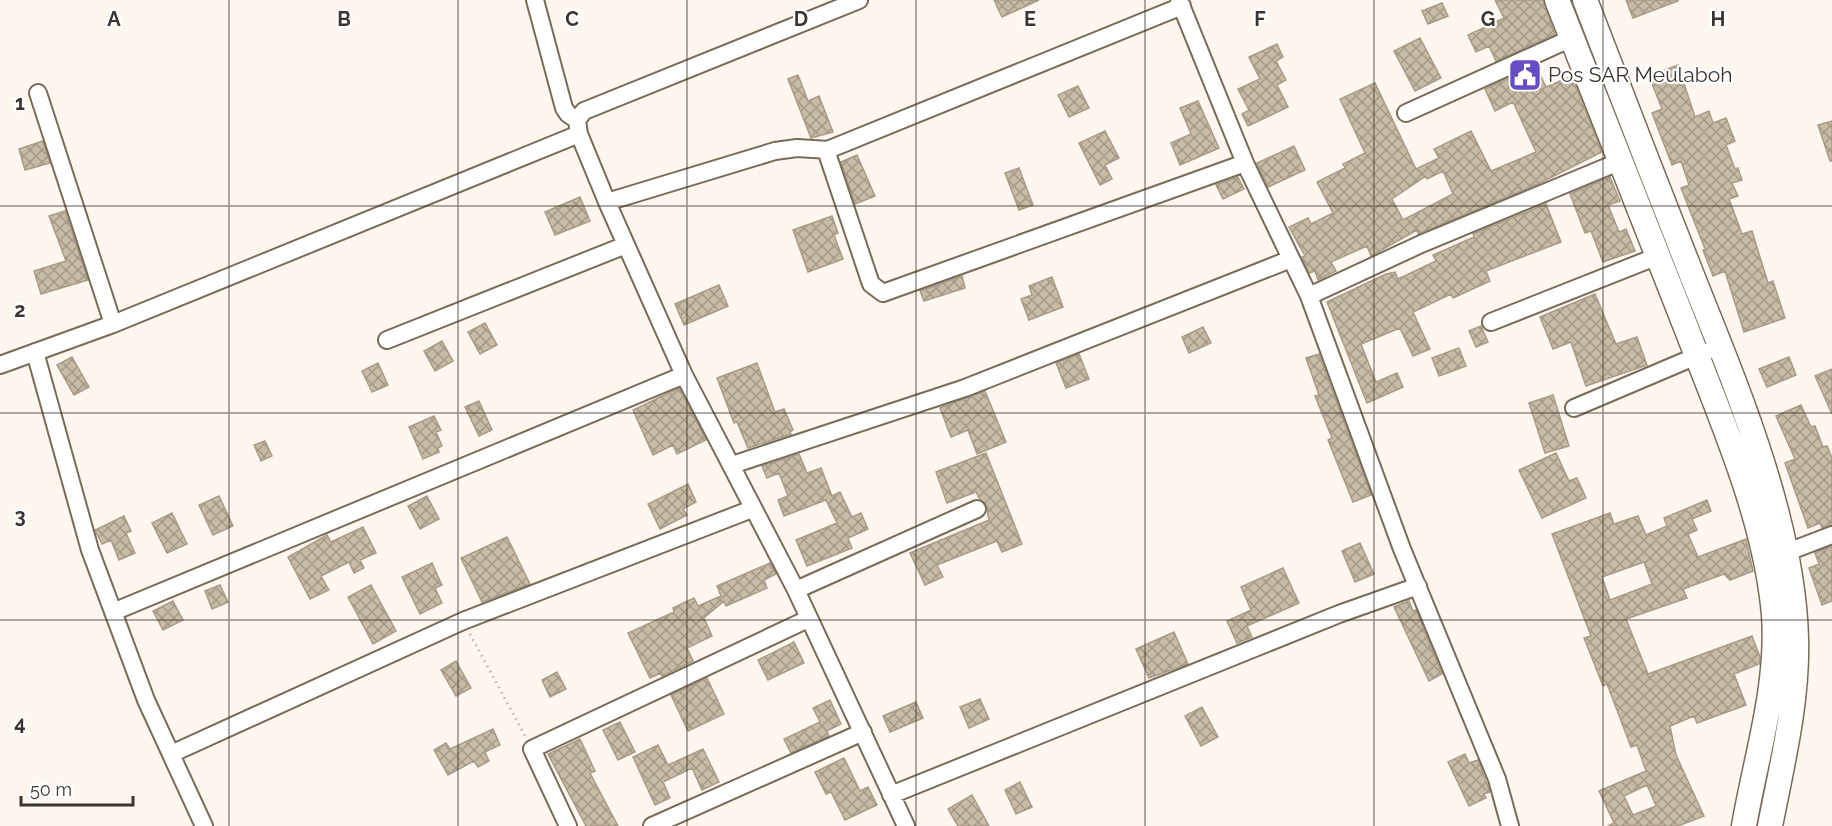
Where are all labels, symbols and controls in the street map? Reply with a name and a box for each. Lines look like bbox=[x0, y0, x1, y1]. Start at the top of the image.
text: A bbox=[107, 7, 121, 31]
text: B bbox=[337, 7, 351, 31]
text: C bbox=[565, 7, 579, 31]
text: D bbox=[794, 7, 808, 31]
text: E bbox=[1024, 7, 1036, 31]
text: F bbox=[1254, 7, 1266, 31]
text: G bbox=[1481, 7, 1495, 31]
text: H bbox=[1711, 7, 1725, 31]
public building icon: Pos SAR Meulaboh bbox=[1507, 57, 1543, 93]
place label: Pos SAR Meulaboh bbox=[1548, 62, 1732, 87]
text: 1 bbox=[15, 91, 25, 115]
text: 2 bbox=[14, 298, 26, 322]
text: 3 bbox=[14, 504, 26, 528]
text: 4 bbox=[14, 711, 26, 735]
scale bar bbox=[21, 769, 134, 807]
text: 50 m bbox=[30, 779, 72, 800]

